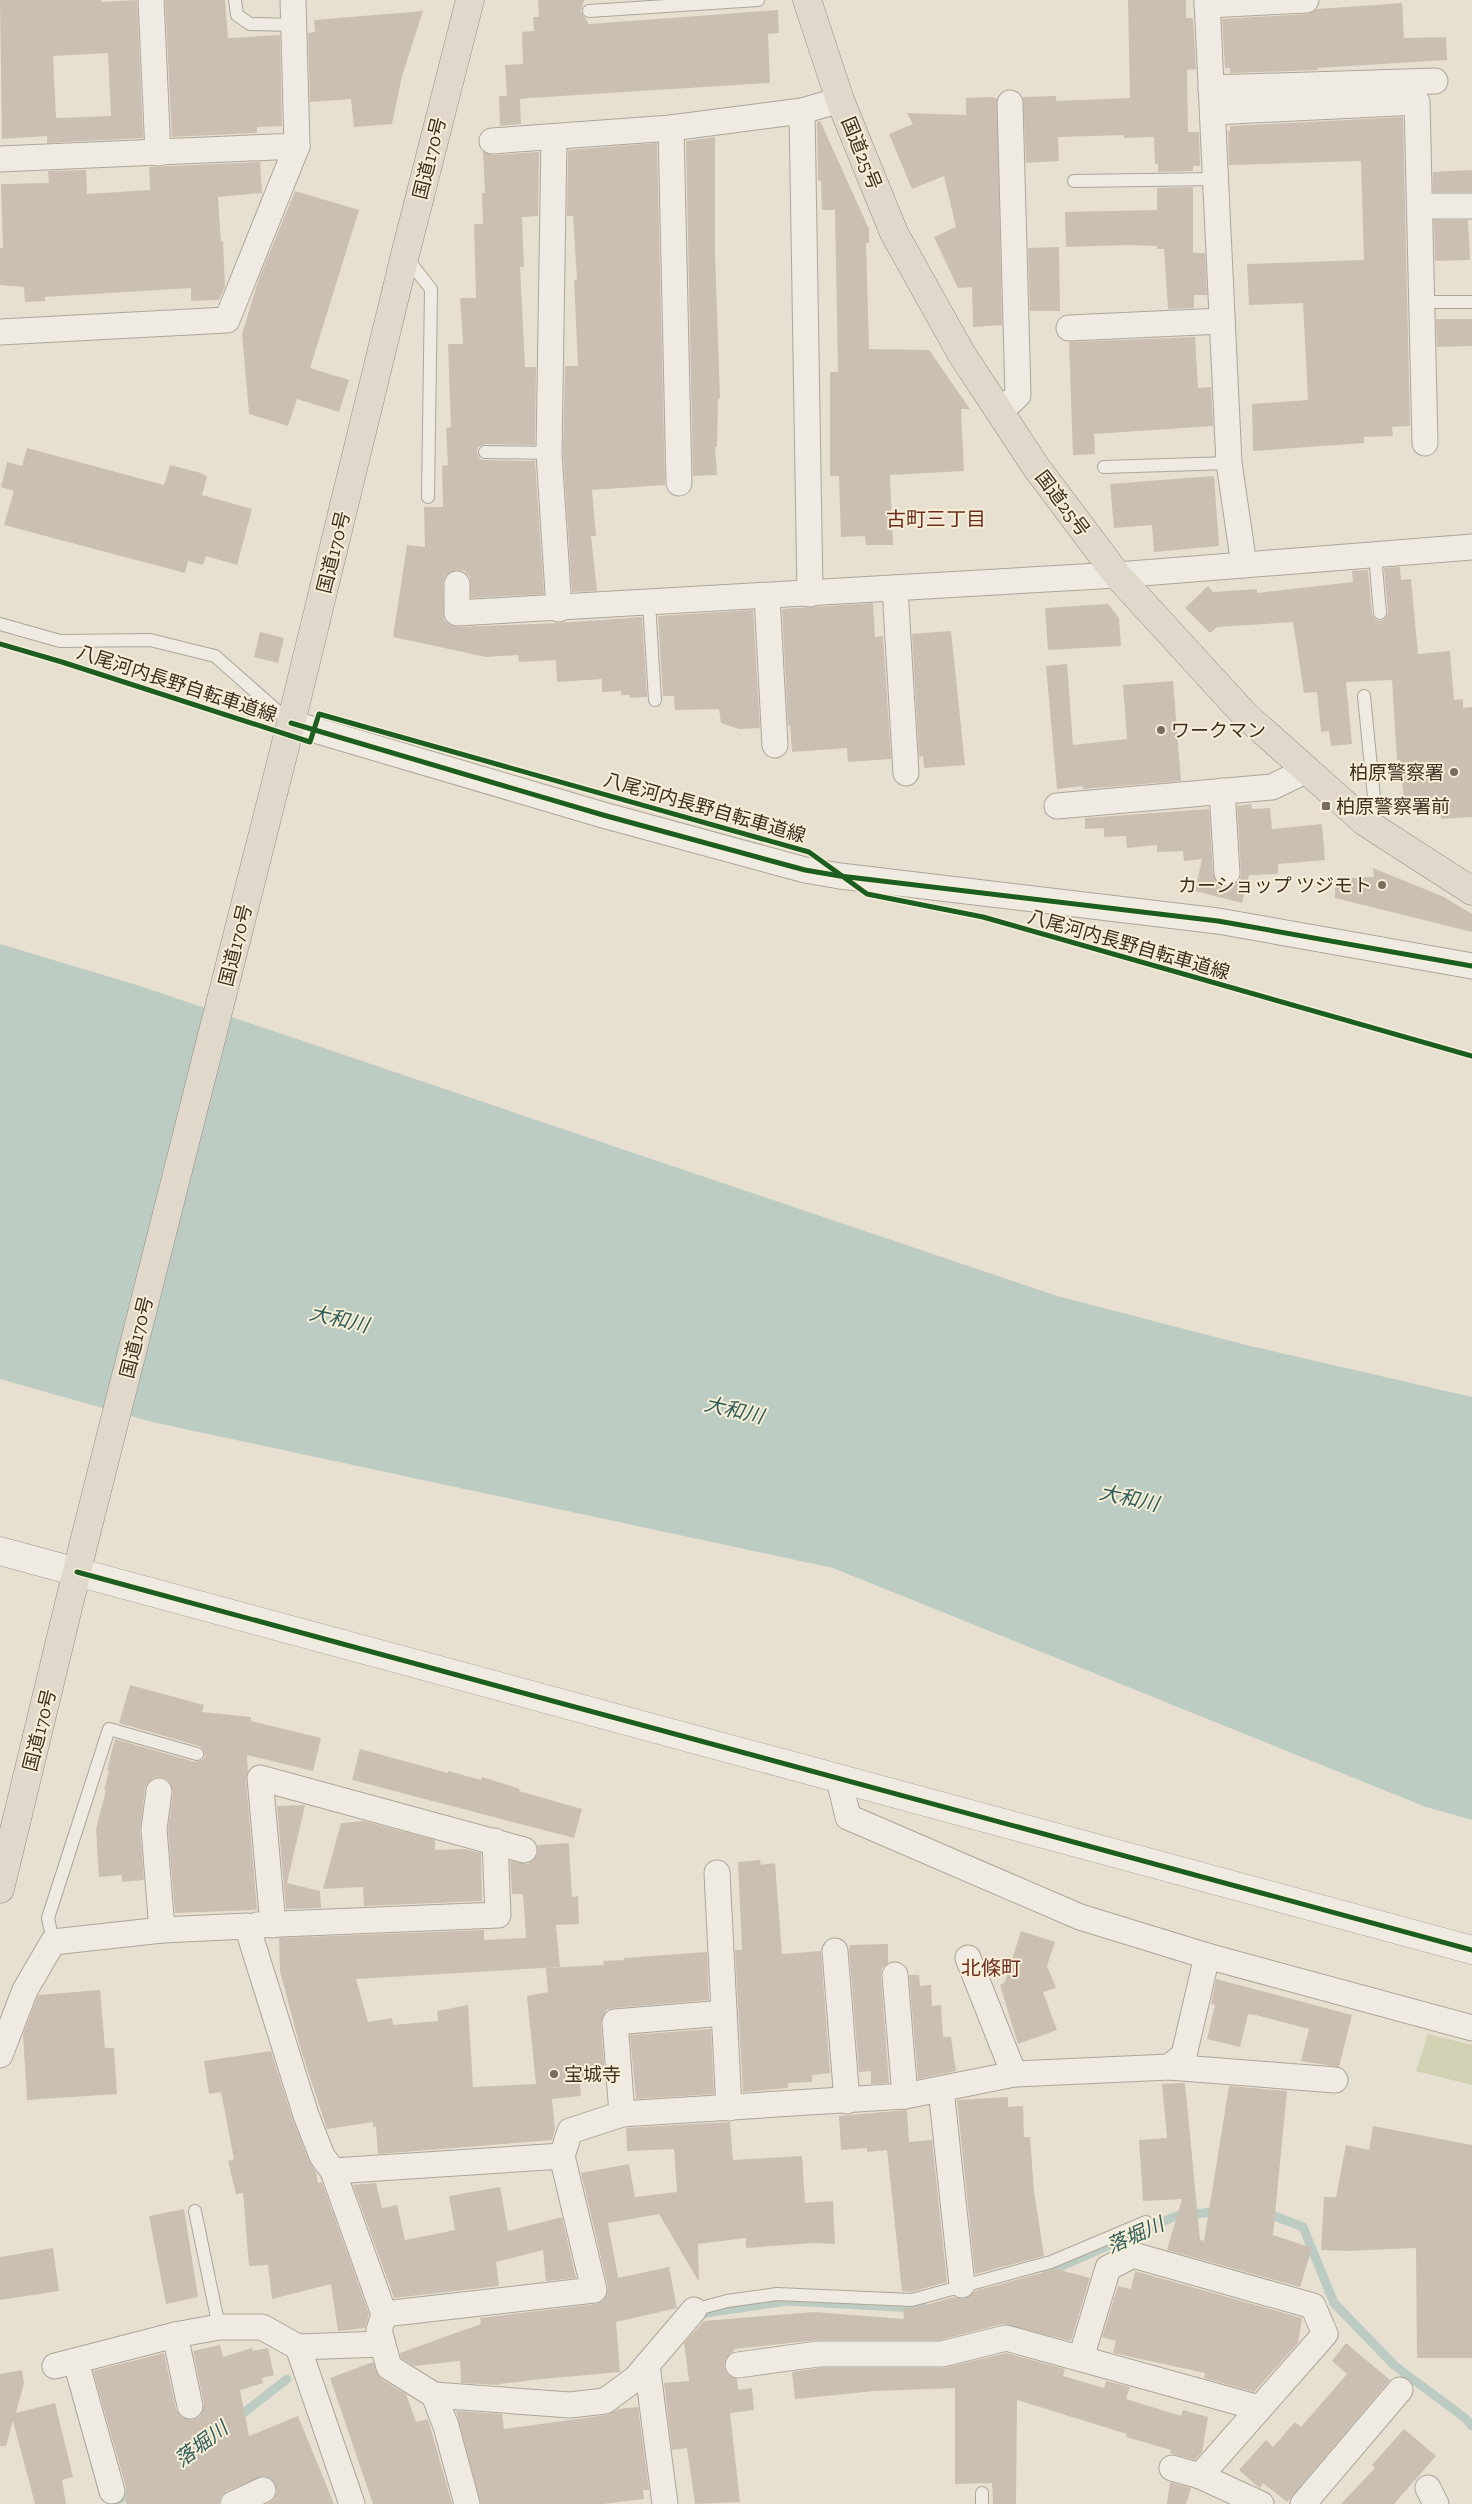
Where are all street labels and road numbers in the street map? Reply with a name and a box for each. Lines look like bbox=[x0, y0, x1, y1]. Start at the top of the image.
street label: 国道25号 bbox=[837, 113, 887, 193]
street label: 国道170号 bbox=[408, 115, 451, 202]
street label: 国道25号 bbox=[1030, 466, 1095, 541]
street label: 国道170号 bbox=[312, 509, 355, 596]
street label: 八尾河内長野自転車道線 bbox=[74, 640, 280, 727]
street label: 八尾河内長野自転車道線 bbox=[601, 768, 808, 847]
street label: 国道170号 bbox=[214, 902, 257, 989]
street label: 八尾河内長野自転車道線 bbox=[1025, 905, 1232, 984]
street label: 国道170号 bbox=[115, 1294, 158, 1381]
street label: 国道170号 bbox=[18, 1687, 61, 1774]

